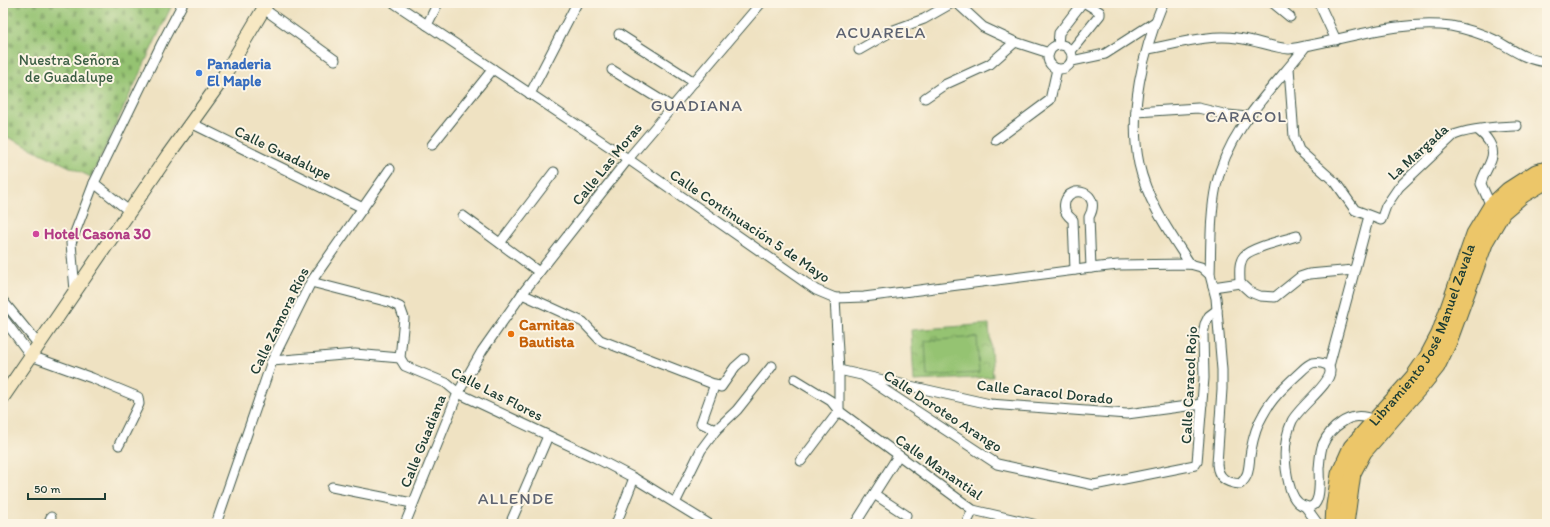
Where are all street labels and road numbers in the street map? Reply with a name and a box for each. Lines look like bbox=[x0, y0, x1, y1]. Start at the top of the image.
street label: Calle Las Moras bbox=[568, 119, 646, 209]
street label: La Margada bbox=[1384, 120, 1452, 184]
street label: Calle Guadalupe bbox=[232, 122, 334, 184]
street label: Calle Continuación 5 de Mayo bbox=[666, 165, 834, 287]
street label: Libramiento José Manuel Zavala bbox=[1365, 241, 1479, 430]
street label: Calle Zamora Ríos bbox=[245, 264, 313, 378]
street label: Calle Caracol Rojo bbox=[1177, 326, 1201, 444]
street label: Calle Las Flores bbox=[448, 363, 546, 425]
street label: Calle Doroteo Arango bbox=[880, 366, 1006, 456]
street label: Calle Caracol Dorado bbox=[976, 376, 1114, 408]
street label: Calle Guadiana bbox=[396, 392, 450, 490]
street label: Calle Manantial bbox=[892, 430, 987, 504]

